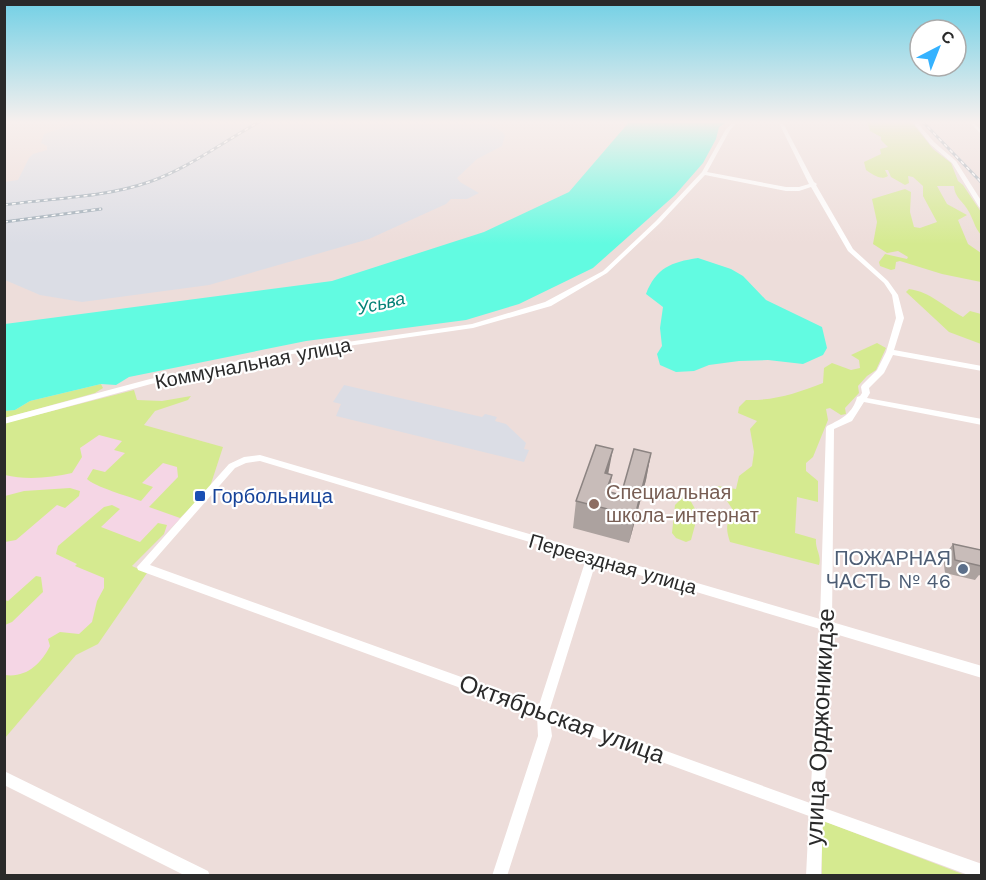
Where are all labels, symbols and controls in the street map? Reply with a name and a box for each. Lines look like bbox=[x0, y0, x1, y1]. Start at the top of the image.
north arrow bbox=[908, 18, 968, 78]
text: С bbox=[937, 26, 959, 48]
water label: Усьва bbox=[354, 287, 407, 319]
street label: Коммунальная улица bbox=[153, 332, 354, 394]
place label: Специальная школа-интернат bbox=[606, 480, 759, 527]
place label: Горбольница bbox=[212, 484, 334, 508]
marker: Горбольница bbox=[193, 489, 207, 503]
marker: Специальная школа-интернат bbox=[587, 497, 601, 511]
street label: Переездная улица bbox=[526, 529, 701, 600]
place label: ПОЖАРНАЯ ЧАСТЬ № 46 bbox=[826, 546, 951, 593]
marker: ПОЖАРНАЯ ЧАСТЬ № 46 bbox=[956, 562, 970, 576]
street label: улица Орджоникидзе bbox=[800, 608, 840, 846]
street label: Октябрьская улица bbox=[455, 669, 669, 769]

